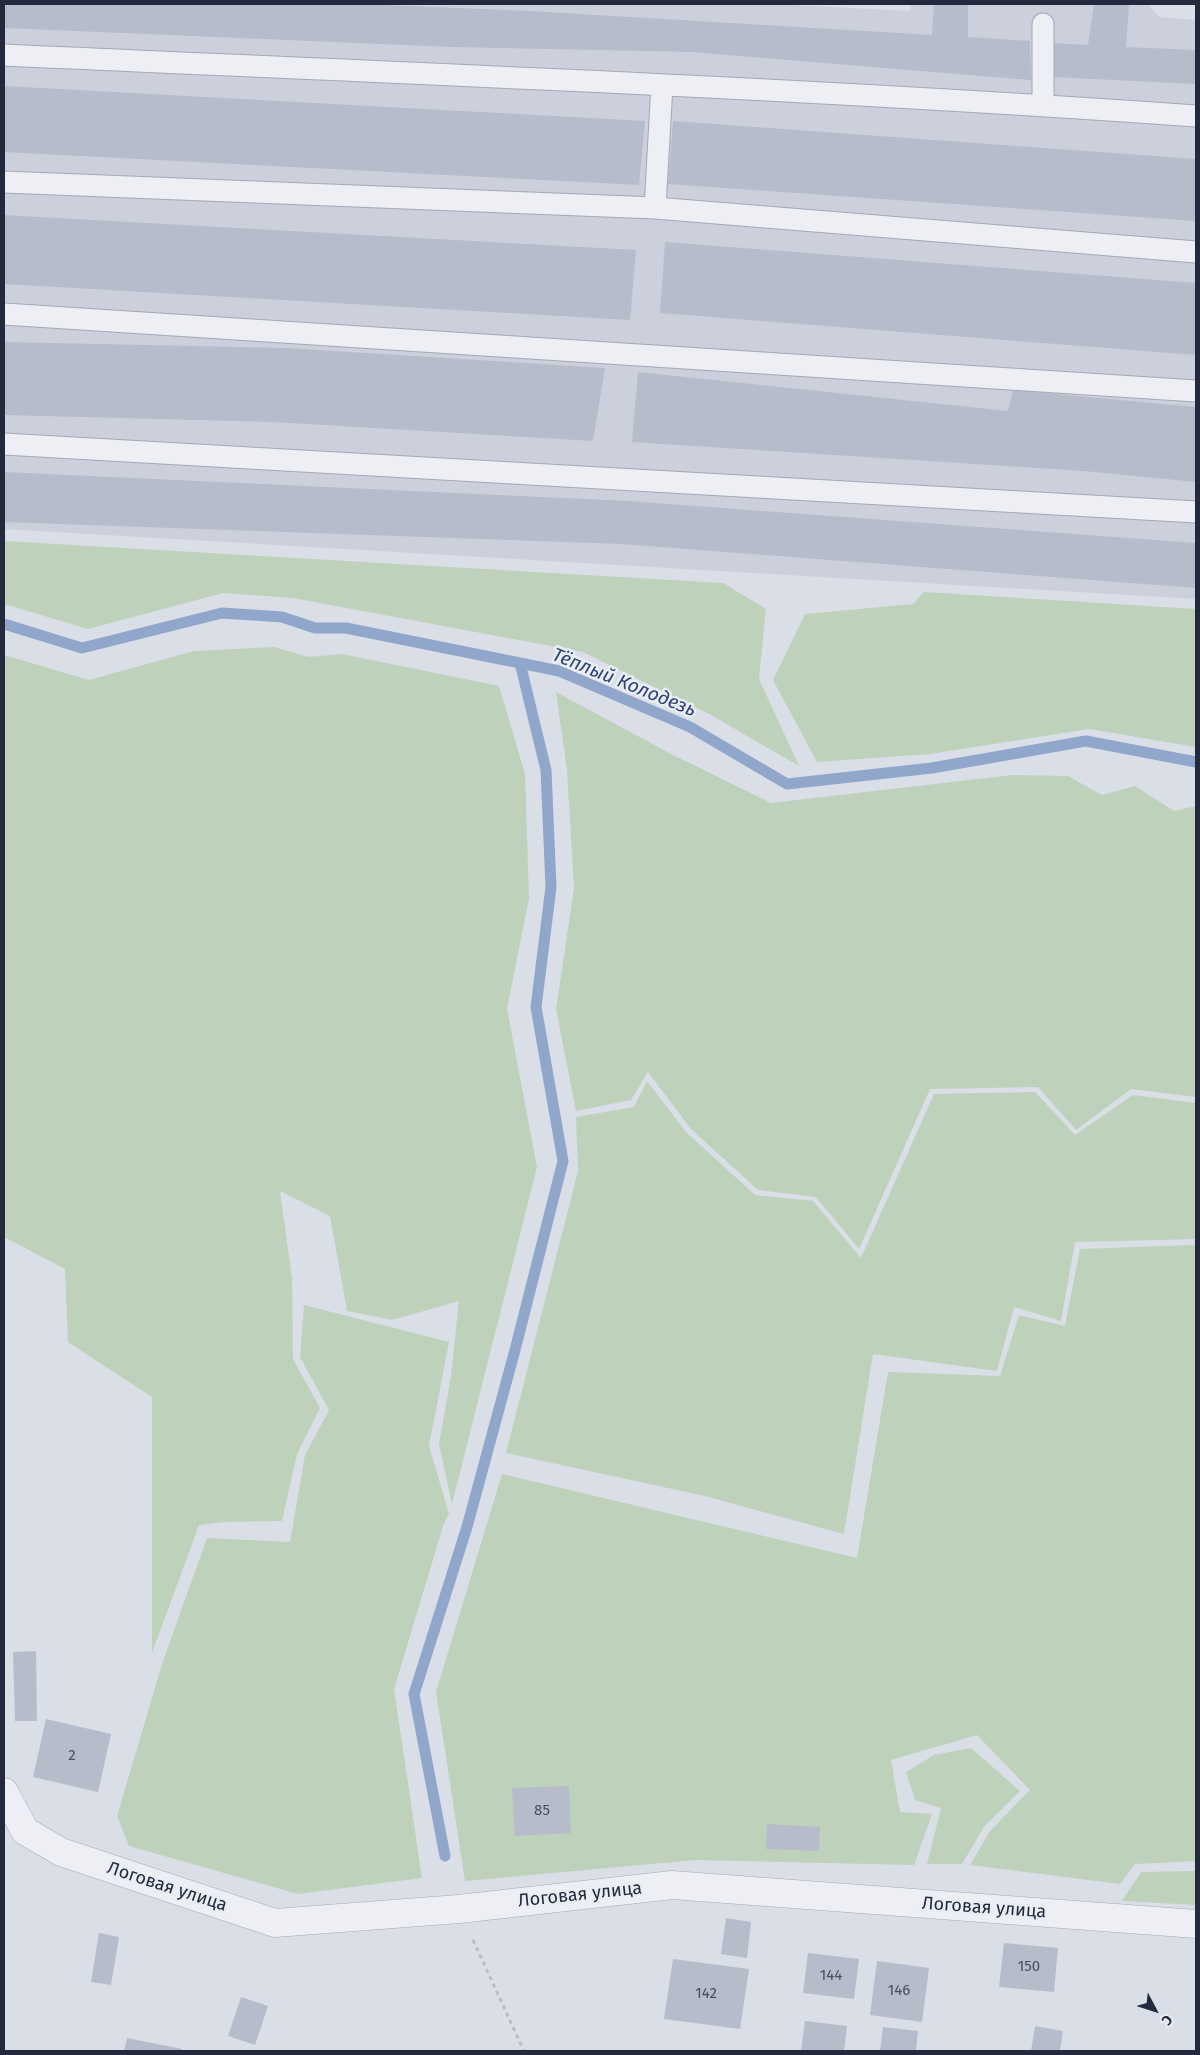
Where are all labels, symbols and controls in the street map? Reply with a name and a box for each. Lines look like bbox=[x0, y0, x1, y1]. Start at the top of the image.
water label: Тёплый Колодезь bbox=[549, 644, 699, 722]
house number: 2 bbox=[68, 1747, 76, 1765]
house number: 85 bbox=[534, 1802, 550, 1820]
street label: Логовая улица bbox=[104, 1857, 230, 1917]
street label: Логовая улица bbox=[517, 1878, 643, 1912]
street label: Логовая улица bbox=[921, 1893, 1047, 1923]
house number: 150 bbox=[1018, 1958, 1040, 1976]
house number: 144 bbox=[820, 1967, 842, 1985]
house number: 146 bbox=[888, 1982, 910, 2000]
house number: 142 bbox=[695, 1985, 717, 2003]
north arrow bbox=[1130, 1985, 1180, 2035]
text: С bbox=[1158, 2011, 1176, 2029]

